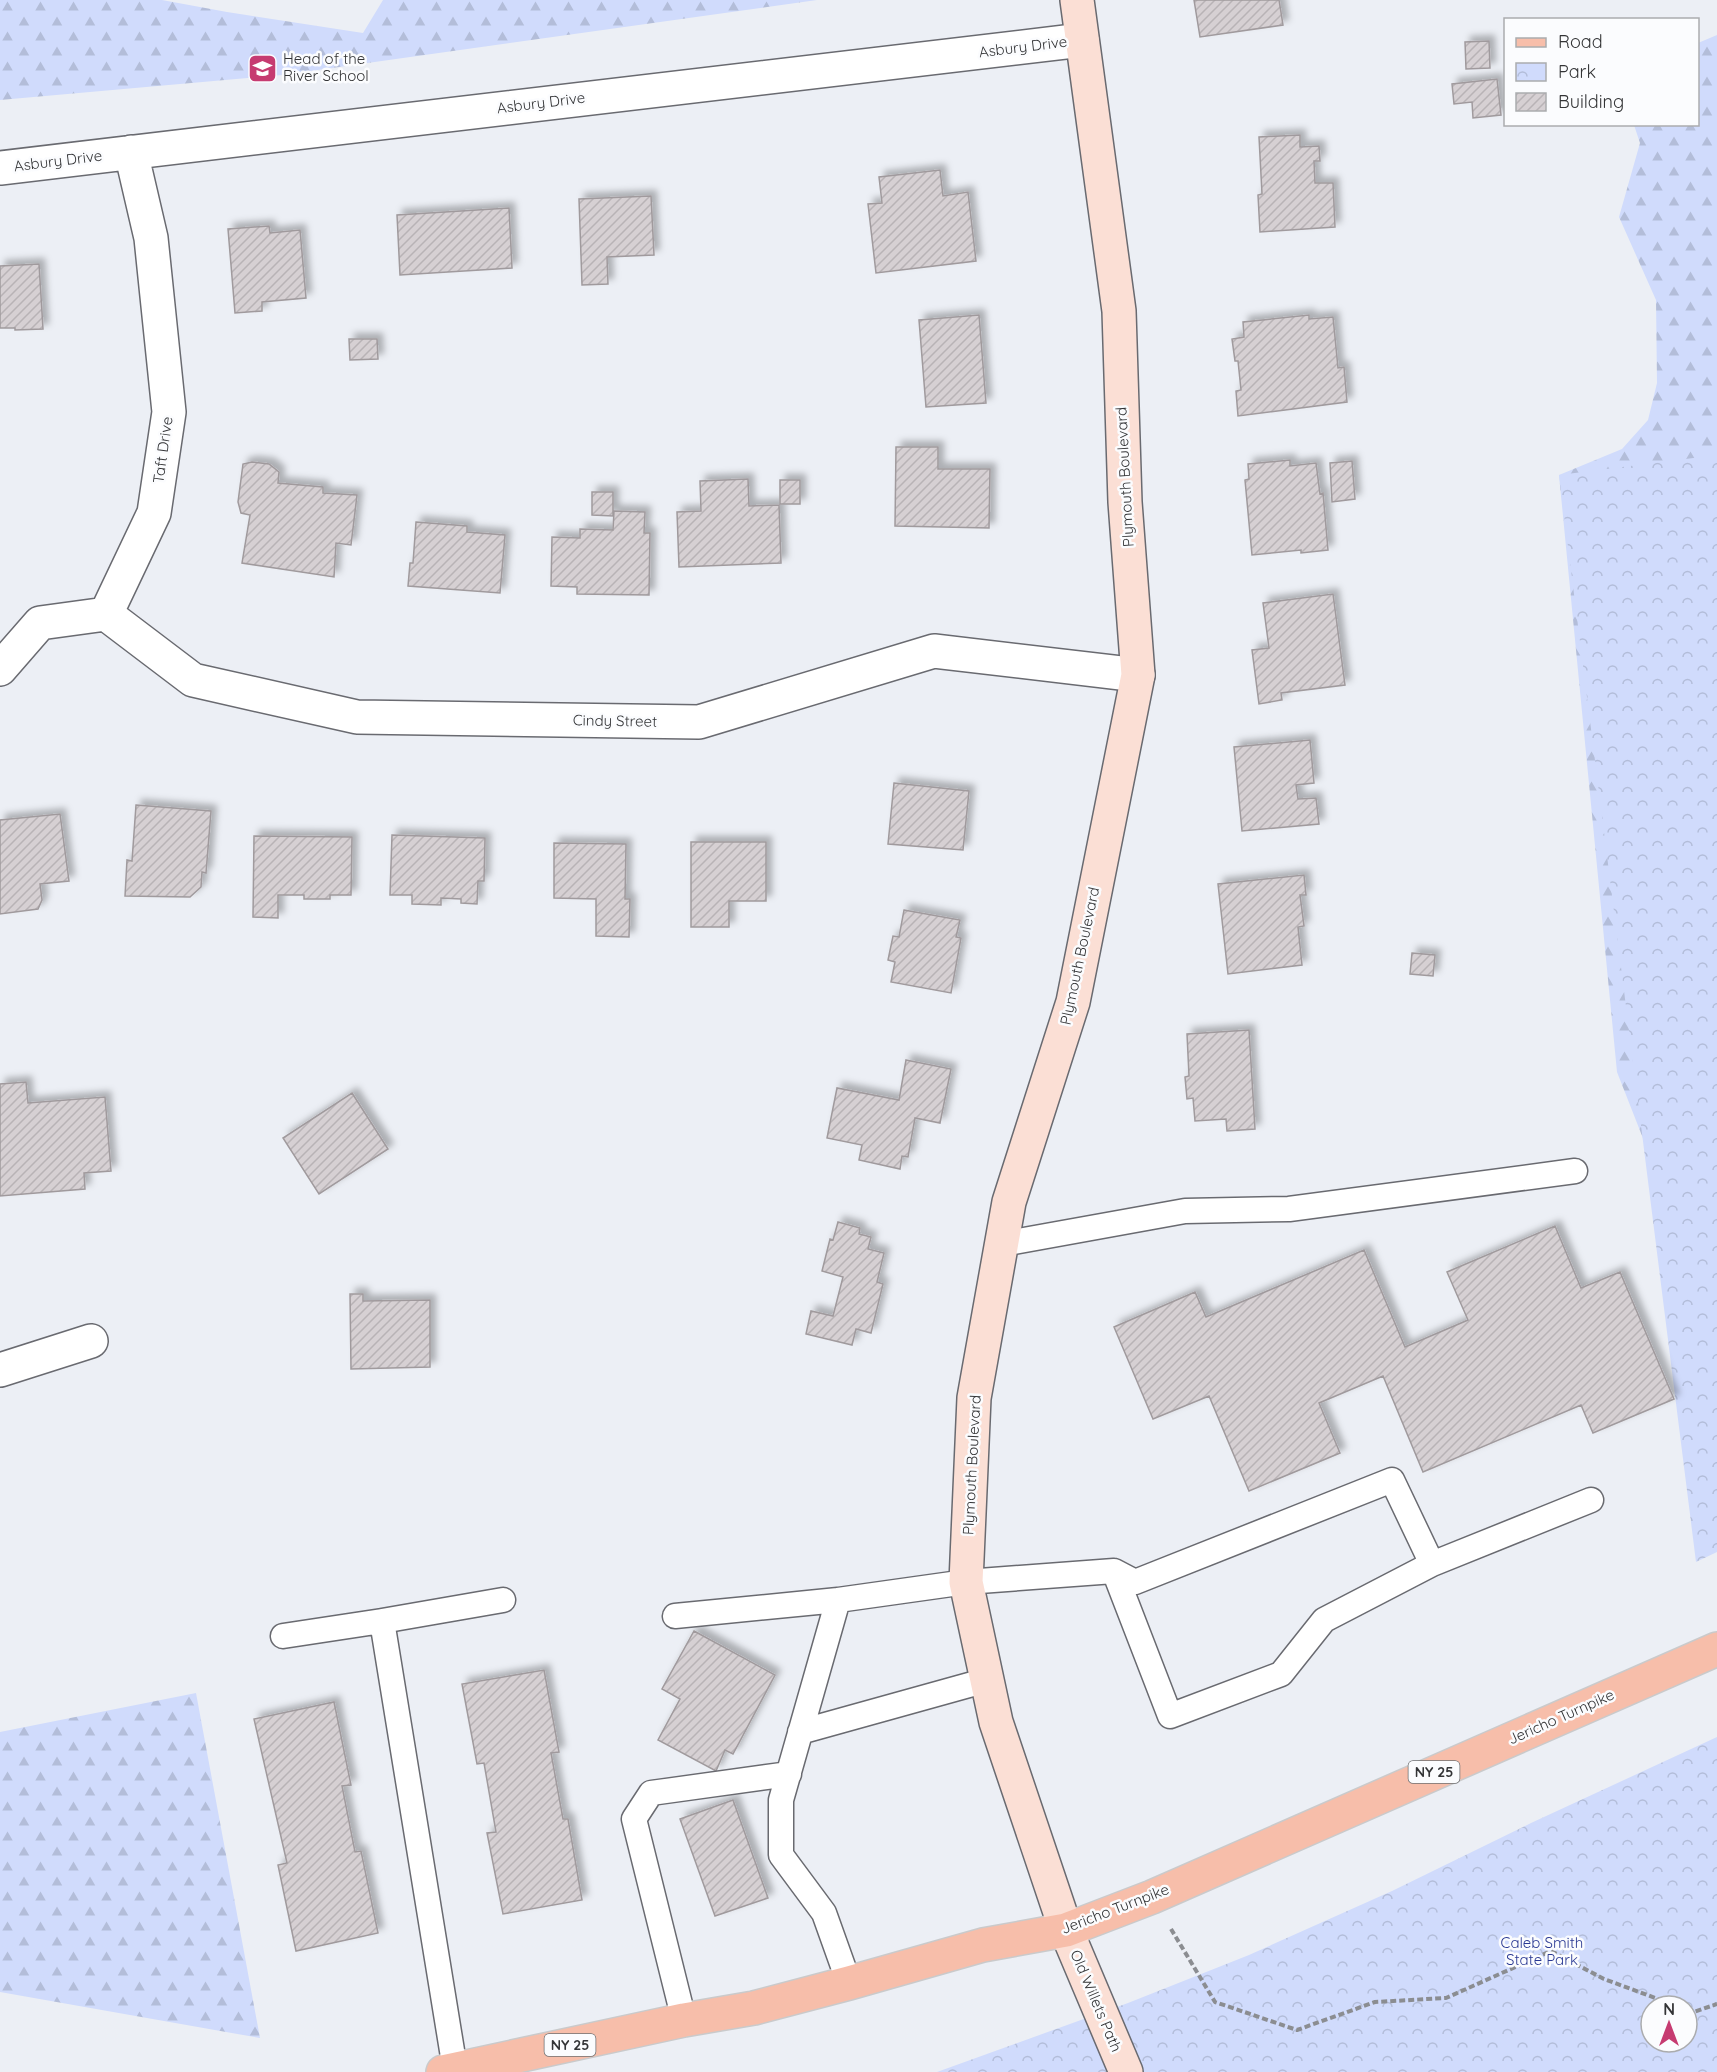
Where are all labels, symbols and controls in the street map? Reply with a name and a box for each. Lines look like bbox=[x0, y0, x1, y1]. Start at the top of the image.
legend bbox=[1504, 18, 1699, 126]
text: Road bbox=[1558, 30, 1603, 53]
street label: Asbury Drive bbox=[978, 32, 1068, 61]
place label: Head of the River School bbox=[283, 49, 369, 85]
school or university icon: Head of the River School bbox=[246, 52, 278, 84]
text: Park bbox=[1558, 60, 1596, 83]
street label: Asbury Drive bbox=[496, 88, 586, 117]
text: Building bbox=[1558, 90, 1624, 113]
street label: Asbury Drive bbox=[13, 146, 103, 175]
street label: Plymouth Boulevard bbox=[1111, 407, 1138, 548]
street label: Taft Drive bbox=[148, 415, 177, 485]
street label: Cindy Street bbox=[573, 710, 657, 731]
street label: Plymouth Boulevard bbox=[1056, 885, 1103, 1026]
street label: Plymouth Boulevard bbox=[958, 1394, 985, 1535]
street label: Jericho Turnpike bbox=[1505, 1685, 1617, 1748]
road number: NY 25 bbox=[1408, 1761, 1460, 1783]
street label: Jericho Turnpike bbox=[1058, 1879, 1172, 1938]
park label: Caleb Smith State Park bbox=[1501, 1933, 1583, 1969]
street label: Old Willets Path bbox=[1066, 1947, 1126, 2055]
north arrow bbox=[1639, 1994, 1699, 2054]
text: N bbox=[1663, 1999, 1675, 2019]
road number: NY 25 bbox=[544, 2034, 596, 2056]

